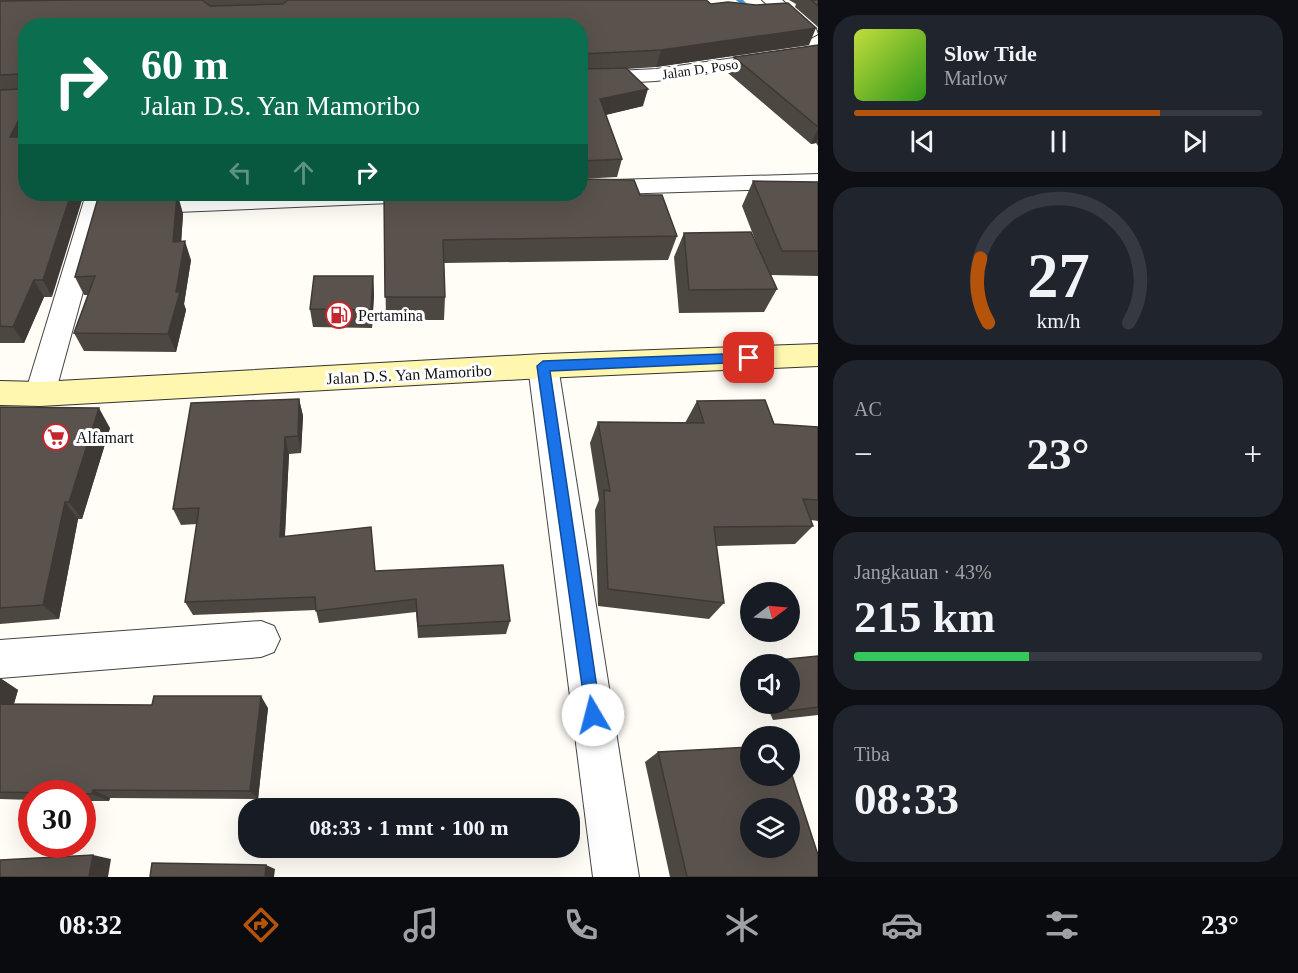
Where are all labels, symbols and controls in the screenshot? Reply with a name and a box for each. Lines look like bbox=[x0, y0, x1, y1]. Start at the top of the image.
text: Slow Tide bbox=[944, 41, 1037, 66]
icon: right bbox=[42, 42, 120, 120]
text: 60 m bbox=[141, 42, 229, 88]
street label: Jalan D. Poso bbox=[661, 57, 739, 82]
text: Marlow bbox=[944, 67, 1007, 89]
text: Jalan D.S. Yan Mamoribo bbox=[141, 91, 420, 121]
icon: previous bbox=[906, 125, 939, 158]
icon: pause bbox=[1042, 125, 1075, 158]
icon: next bbox=[1178, 125, 1211, 158]
icon: left bbox=[224, 156, 257, 189]
icon: ahead bbox=[287, 156, 320, 189]
icon: right bbox=[350, 156, 383, 189]
text: 27 bbox=[1027, 241, 1089, 310]
fuel station icon: Pertamina bbox=[324, 300, 354, 330]
place label: Pertamina bbox=[358, 307, 423, 324]
text: km/h bbox=[1036, 310, 1080, 334]
pin bbox=[723, 332, 774, 383]
icon: arrive bbox=[732, 341, 765, 374]
street label: Jalan D.S. Yan Mamoribo bbox=[326, 362, 492, 387]
text: AC bbox=[854, 398, 882, 420]
supermarket icon: Alfamart bbox=[41, 422, 71, 452]
place label: Alfamart bbox=[76, 429, 134, 446]
text: 23° bbox=[1027, 429, 1090, 479]
text: − bbox=[854, 436, 873, 472]
text: + bbox=[1243, 436, 1262, 472]
text: Jangkauan · 43% bbox=[854, 561, 992, 583]
north arrow bbox=[740, 582, 800, 642]
map controls bbox=[740, 582, 800, 858]
text: 215 km bbox=[854, 592, 995, 642]
button: sound bbox=[740, 654, 800, 714]
position arrow bbox=[561, 683, 625, 747]
button: search bbox=[740, 726, 800, 786]
text: Tiba bbox=[854, 743, 890, 765]
text: 08:33 bbox=[854, 774, 959, 824]
speed limit sign: 30 bbox=[18, 780, 96, 858]
button: layers bbox=[740, 798, 800, 858]
text: 08:33 · 1 mnt · 100 m bbox=[309, 815, 509, 840]
icon: directions bbox=[240, 904, 282, 946]
icon: music bbox=[400, 904, 442, 946]
icon: phone bbox=[560, 904, 602, 946]
icon: climate bbox=[721, 904, 763, 946]
icon: car bbox=[881, 904, 923, 946]
icon: filters bbox=[1041, 904, 1083, 946]
text: 08:32 bbox=[59, 910, 122, 940]
text: 23° bbox=[1201, 910, 1239, 940]

